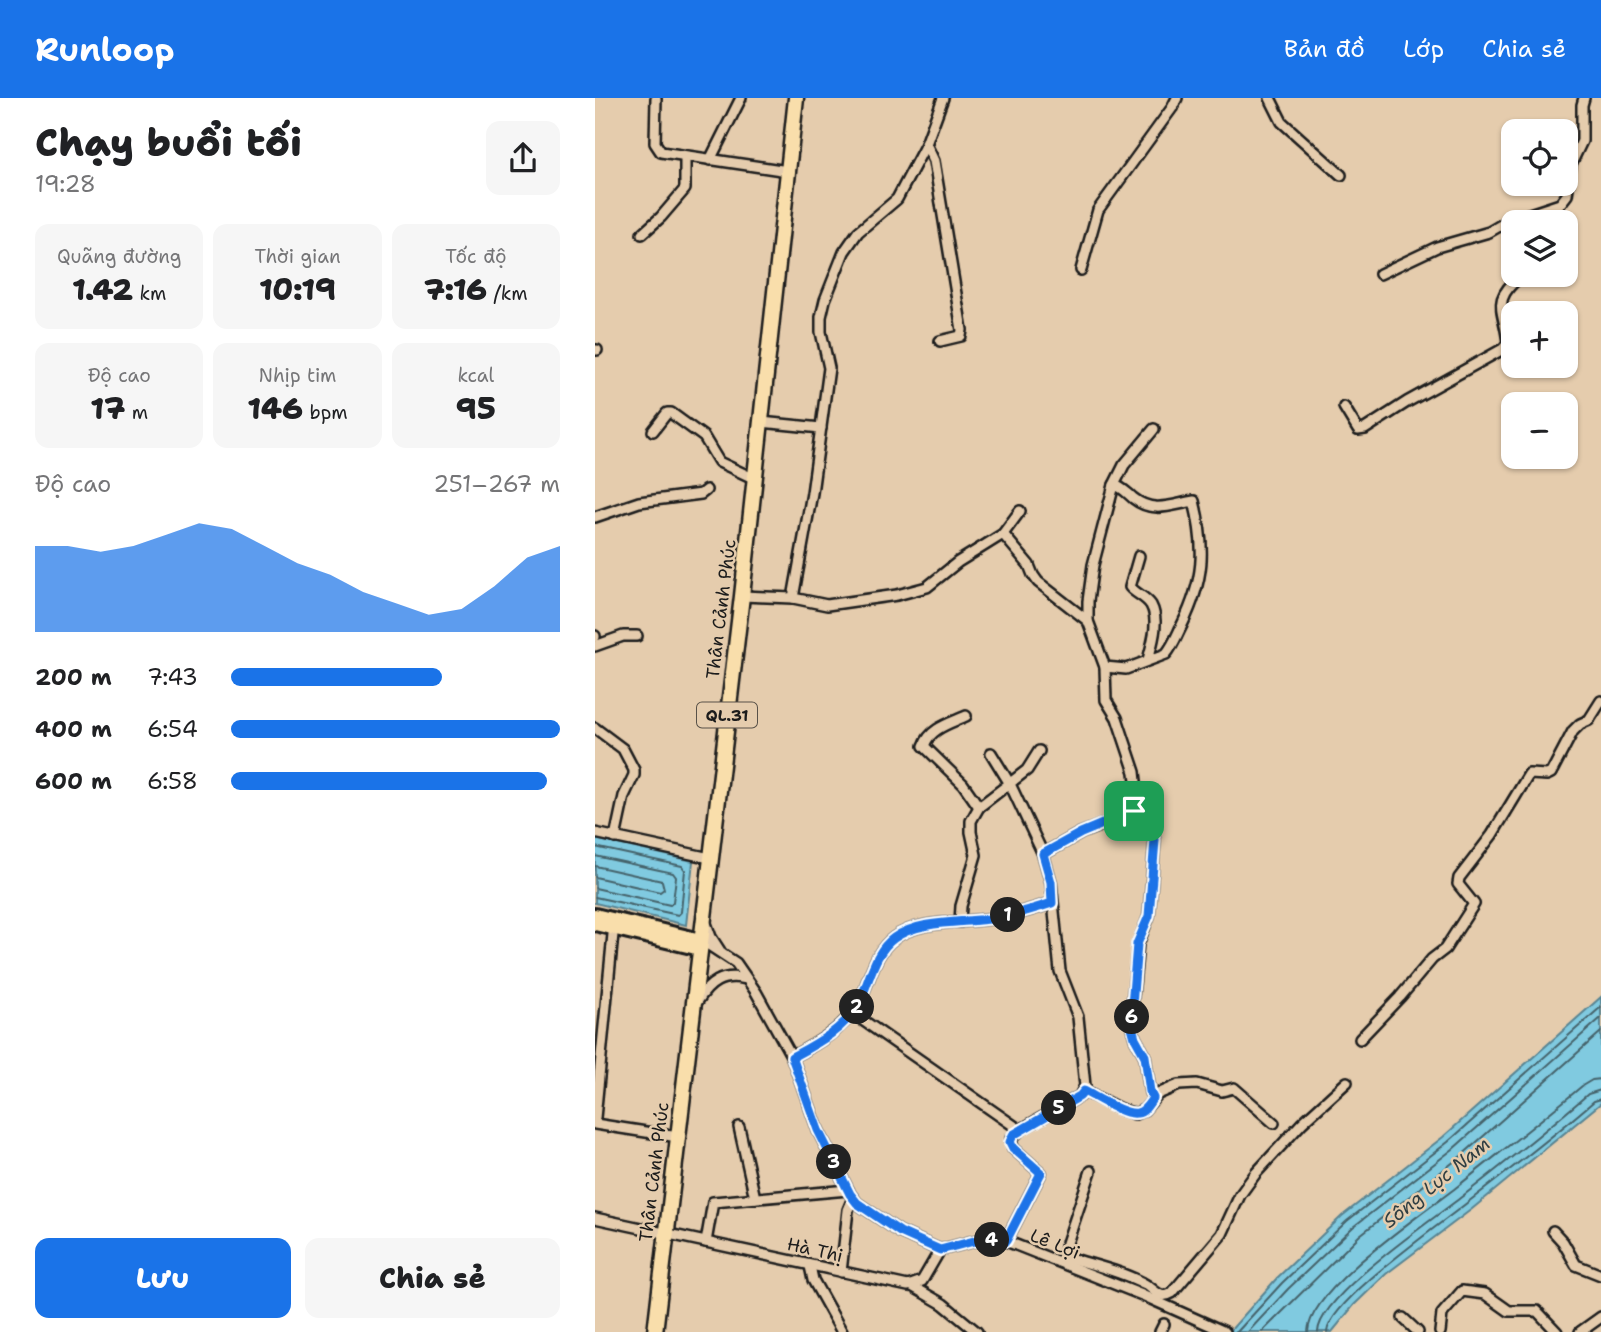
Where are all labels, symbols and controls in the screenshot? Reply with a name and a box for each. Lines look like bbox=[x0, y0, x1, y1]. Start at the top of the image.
text: Runloop bbox=[35, 27, 174, 72]
text: Bản đồ bbox=[1284, 33, 1365, 65]
text: Lớp bbox=[1403, 33, 1444, 65]
text: Chia sẻ bbox=[1482, 33, 1566, 65]
text: Chạy buổi tối bbox=[35, 117, 302, 168]
map controls bbox=[1501, 119, 1578, 469]
button: locate bbox=[1501, 119, 1578, 196]
button: share bbox=[486, 121, 560, 195]
text: 19:28 bbox=[35, 169, 96, 199]
button: layers bbox=[1501, 210, 1578, 287]
text: Quãng đường bbox=[57, 244, 181, 269]
text: Thời gian bbox=[254, 244, 341, 269]
text: Tốc độ bbox=[445, 244, 506, 269]
text: 1.42 bbox=[72, 269, 133, 310]
text: 10:19 bbox=[259, 269, 336, 310]
text: 7:16 bbox=[424, 269, 487, 310]
text: km bbox=[133, 281, 166, 306]
text: /km bbox=[487, 281, 528, 306]
button: + bbox=[1501, 301, 1578, 378]
text: Độ cao bbox=[88, 363, 151, 388]
text: Nhịp tim bbox=[259, 363, 336, 388]
text: kcal bbox=[457, 363, 494, 388]
text: 17 bbox=[90, 388, 125, 429]
text: 146 bbox=[247, 388, 303, 429]
text: 95 bbox=[456, 388, 496, 429]
button: − bbox=[1501, 392, 1578, 469]
text: m bbox=[125, 400, 148, 425]
text: bpm bbox=[303, 400, 348, 425]
text: Độ cao bbox=[35, 469, 111, 499]
text: 251–267 m bbox=[433, 469, 560, 499]
street label: Thân Cảnh Phúc bbox=[701, 538, 741, 680]
text: 200 m bbox=[35, 662, 112, 692]
text: 7:43 bbox=[147, 662, 198, 692]
road number: QL.31 bbox=[697, 702, 757, 728]
text: 400 m bbox=[35, 714, 112, 744]
text: 6:54 bbox=[147, 714, 198, 744]
text: 600 m bbox=[35, 766, 112, 796]
text: 6:58 bbox=[147, 766, 198, 796]
pin bbox=[1104, 781, 1164, 841]
icon: arrive bbox=[1115, 792, 1153, 830]
pin: 1 bbox=[991, 898, 1025, 932]
text: 1 bbox=[1003, 902, 1012, 927]
pin: 2 bbox=[839, 990, 875, 1024]
text: 2 bbox=[850, 994, 863, 1019]
pin: 6 bbox=[1115, 1000, 1149, 1034]
text: 6 bbox=[1125, 1004, 1138, 1029]
pin: 5 bbox=[1042, 1090, 1077, 1126]
text: 5 bbox=[1053, 1095, 1064, 1120]
street label: Thân Cảnh Phúc bbox=[634, 1101, 674, 1243]
water label: Sông Lục Nam bbox=[1378, 1131, 1495, 1233]
pin: 3 bbox=[817, 1144, 851, 1180]
text: 3 bbox=[827, 1149, 840, 1174]
pin: 4 bbox=[975, 1222, 1009, 1258]
street label: Lê Lợi bbox=[1027, 1223, 1083, 1265]
text: 4 bbox=[985, 1227, 998, 1252]
street label: Hà Thị bbox=[785, 1232, 845, 1268]
button: Lưu bbox=[35, 1238, 291, 1318]
button: Chia sẻ bbox=[305, 1238, 560, 1318]

